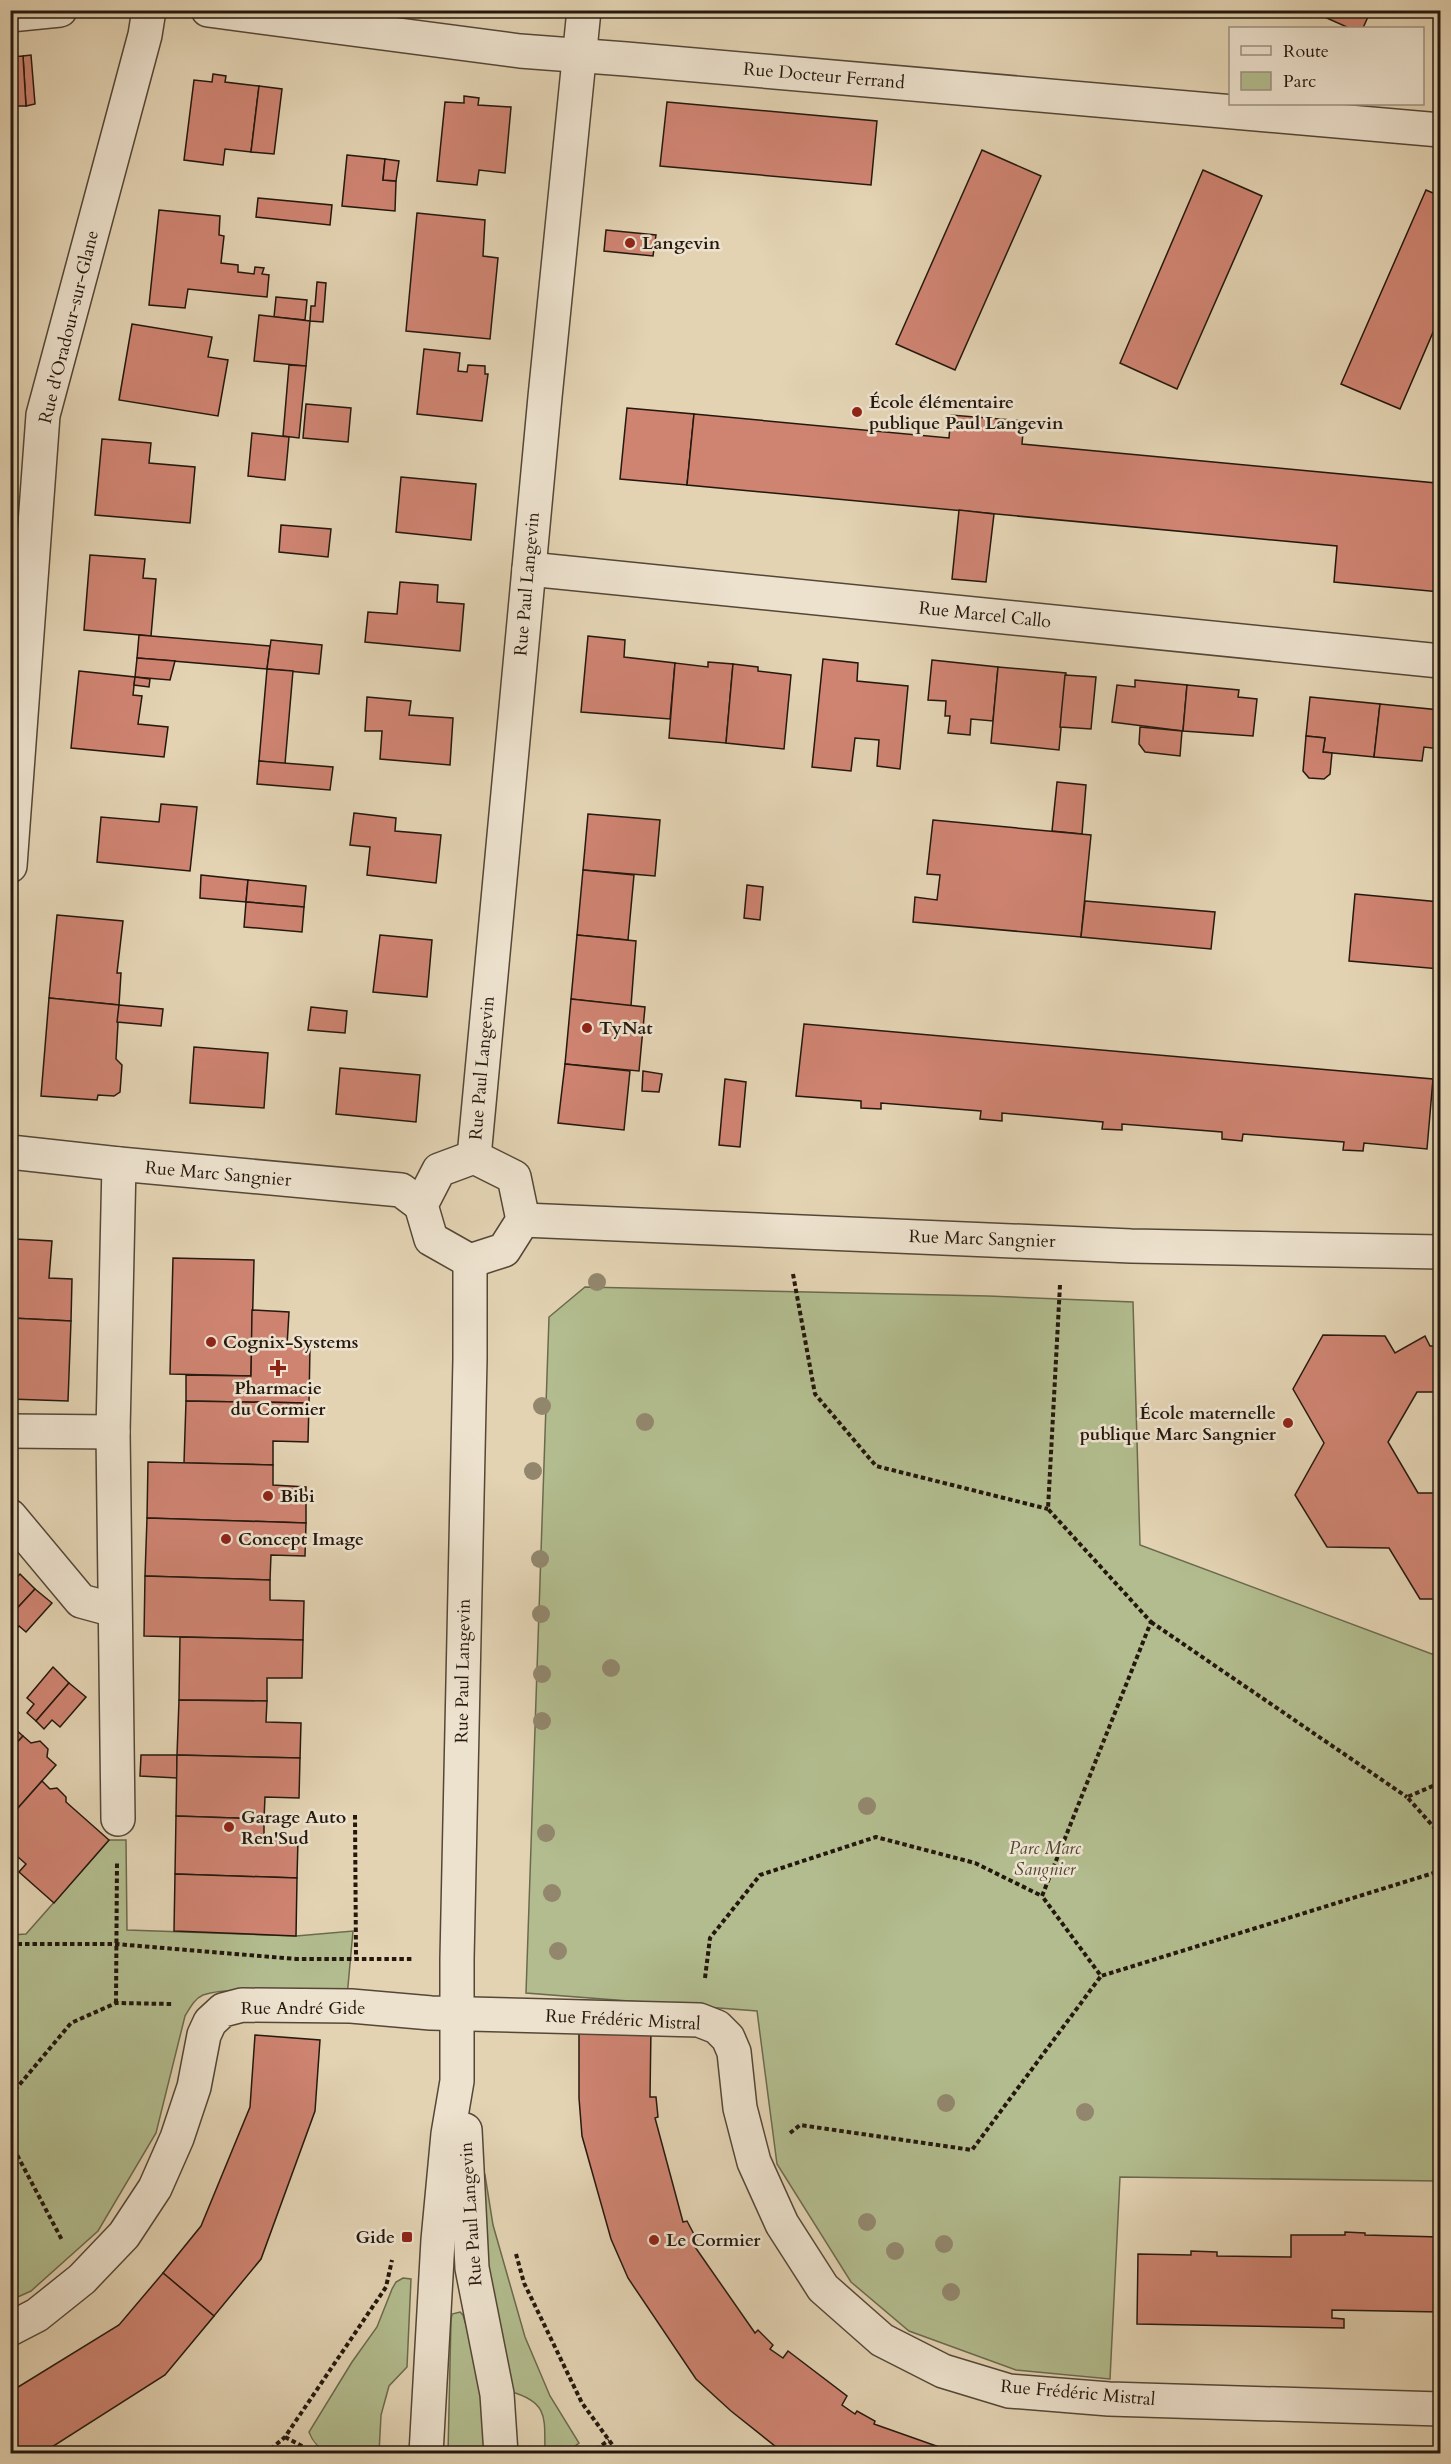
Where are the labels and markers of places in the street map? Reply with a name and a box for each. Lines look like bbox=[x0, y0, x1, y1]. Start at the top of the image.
place label: Langevin bbox=[642, 231, 721, 256]
marker: Langevin bbox=[623, 236, 637, 250]
place label: École élémentaire publique Paul Langevin bbox=[869, 390, 1064, 436]
marker: École élémentaire publique Paul Langevin bbox=[850, 405, 864, 419]
place label: TyNat bbox=[599, 1016, 653, 1041]
marker: TyNat bbox=[580, 1021, 594, 1035]
place label: Cognix-Systems bbox=[223, 1330, 359, 1355]
marker: Cognix-Systems bbox=[204, 1335, 218, 1349]
marker: Pharmacie du Cormier bbox=[271, 1361, 285, 1375]
place label: Pharmacie du Cormier bbox=[231, 1376, 326, 1422]
place label: École maternelle publique Marc Sangnier bbox=[1080, 1401, 1277, 1447]
marker: École maternelle publique Marc Sangnier bbox=[1281, 1416, 1295, 1430]
place label: Bibi bbox=[280, 1484, 315, 1509]
marker: Bibi bbox=[261, 1489, 275, 1503]
place label: Concept Image bbox=[238, 1527, 364, 1552]
marker: Concept Image bbox=[219, 1532, 233, 1546]
place label: Garage Auto Ren'Sud bbox=[241, 1805, 346, 1851]
marker: Garage Auto Ren'Sud bbox=[222, 1820, 236, 1834]
place label: Gide bbox=[355, 2225, 395, 2250]
place label: Le Cormier bbox=[666, 2228, 761, 2253]
marker: Gide bbox=[400, 2230, 414, 2244]
marker: Le Cormier bbox=[647, 2233, 661, 2247]

